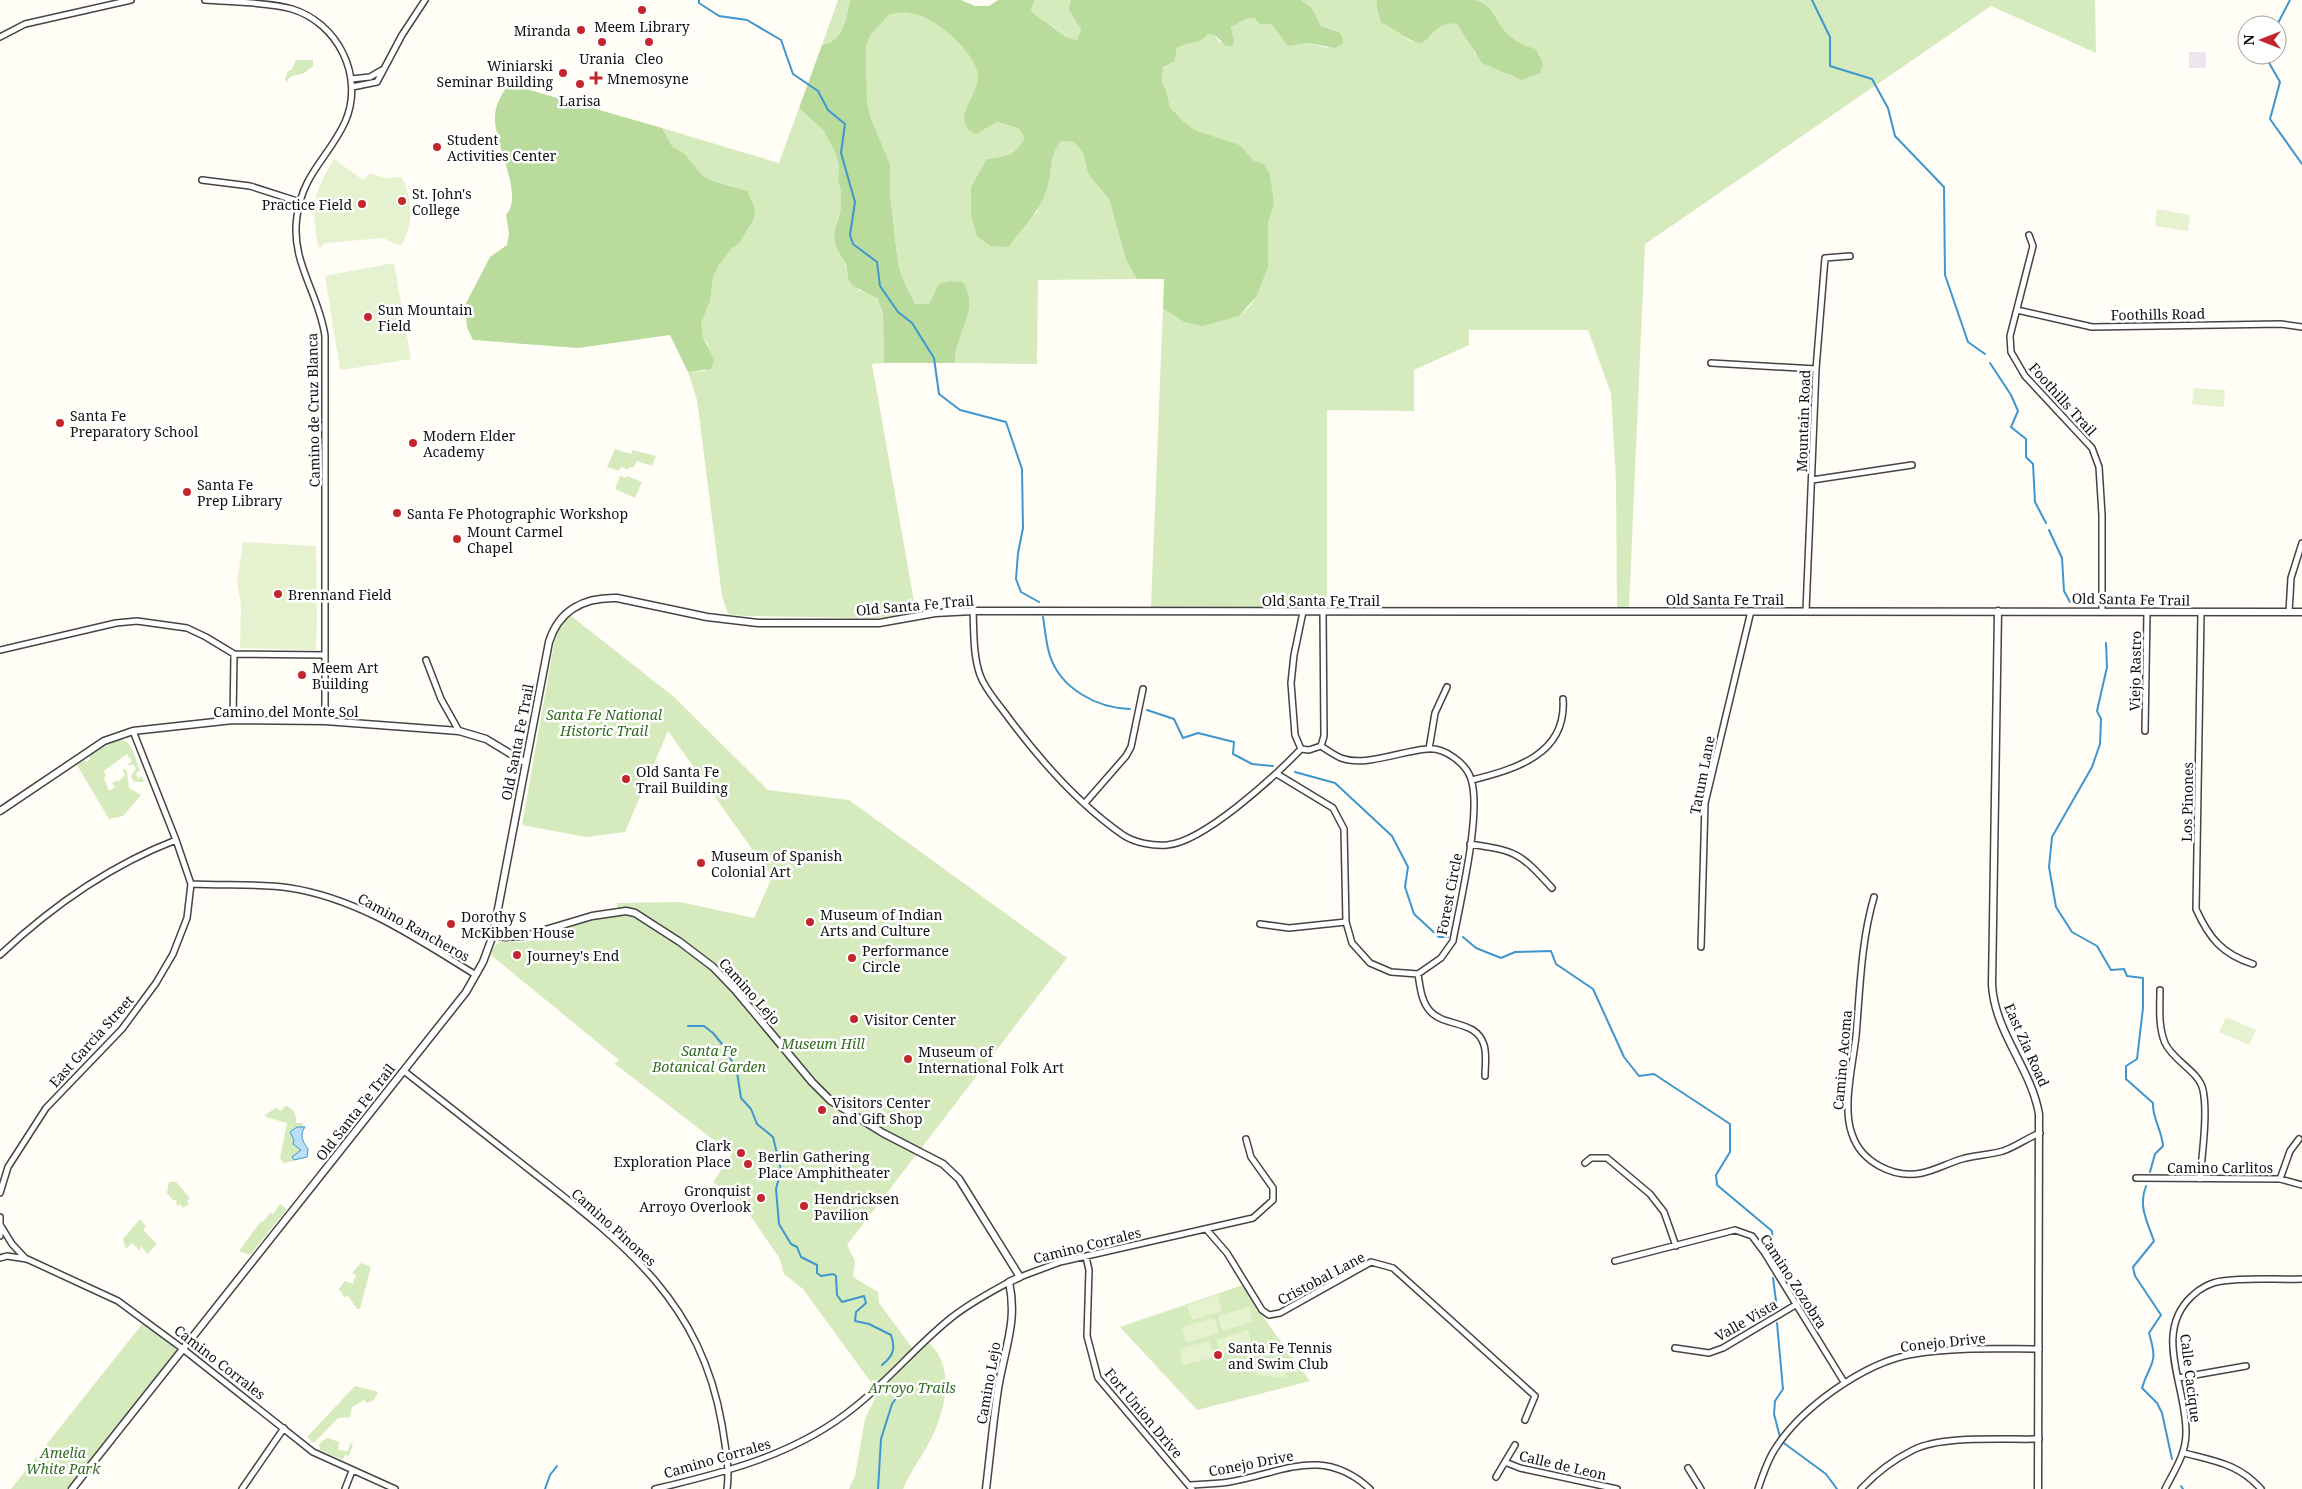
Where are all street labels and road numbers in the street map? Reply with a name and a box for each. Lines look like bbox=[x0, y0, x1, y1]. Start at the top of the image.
street label: Foothills Road bbox=[2111, 304, 2206, 324]
street label: Camino de Cruz Blanca bbox=[302, 332, 324, 488]
street label: Foothills Trail bbox=[2025, 358, 2101, 440]
street label: Mountain Road bbox=[1792, 369, 1814, 473]
street label: Old Santa Fe Trail bbox=[2072, 588, 2191, 610]
street label: Old Santa Fe Trail bbox=[855, 590, 975, 620]
street label: Old Santa Fe Trail bbox=[1666, 590, 1785, 609]
street label: Old Santa Fe Trail bbox=[1262, 591, 1381, 610]
street label: Viejo Rastro bbox=[2125, 631, 2145, 711]
street label: Old Santa Fe Trail bbox=[496, 681, 538, 802]
street label: Camino del Monte Sol bbox=[213, 702, 359, 721]
street label: Tatum Lane bbox=[1685, 734, 1719, 816]
street label: Los Pinones bbox=[2177, 762, 2197, 842]
street label: Forest Circle bbox=[1432, 851, 1466, 937]
street label: Camino Rancheros bbox=[355, 888, 473, 966]
street label: Camino Lejo bbox=[715, 954, 785, 1028]
street label: East Garcia Street bbox=[44, 991, 138, 1091]
street label: East Zia Road bbox=[2000, 1000, 2054, 1090]
street label: Camino Acoma bbox=[1828, 1009, 1856, 1111]
street label: Old Santa Fe Trail bbox=[311, 1059, 399, 1164]
street label: Camino Carlitos bbox=[2167, 1158, 2273, 1177]
street label: Camino Pinones bbox=[568, 1184, 660, 1270]
street label: Camino Corrales bbox=[1031, 1222, 1143, 1268]
street label: Camino Zozobra bbox=[1756, 1230, 1832, 1332]
street label: Cristobal Lane bbox=[1274, 1247, 1368, 1309]
street label: Valle Vista bbox=[1711, 1294, 1781, 1346]
street label: Camino Corrales bbox=[171, 1320, 269, 1404]
street label: Conejo Drive bbox=[1899, 1328, 1987, 1356]
street label: Calle Cacique bbox=[2176, 1333, 2206, 1423]
street label: Camino Lejo bbox=[971, 1340, 1005, 1426]
street label: Fort Union Drive bbox=[1101, 1364, 1187, 1462]
street label: Camino Corrales bbox=[661, 1434, 773, 1482]
street label: Conejo Drive bbox=[1207, 1445, 1295, 1481]
street label: Calle de Leon bbox=[1517, 1446, 1609, 1484]

